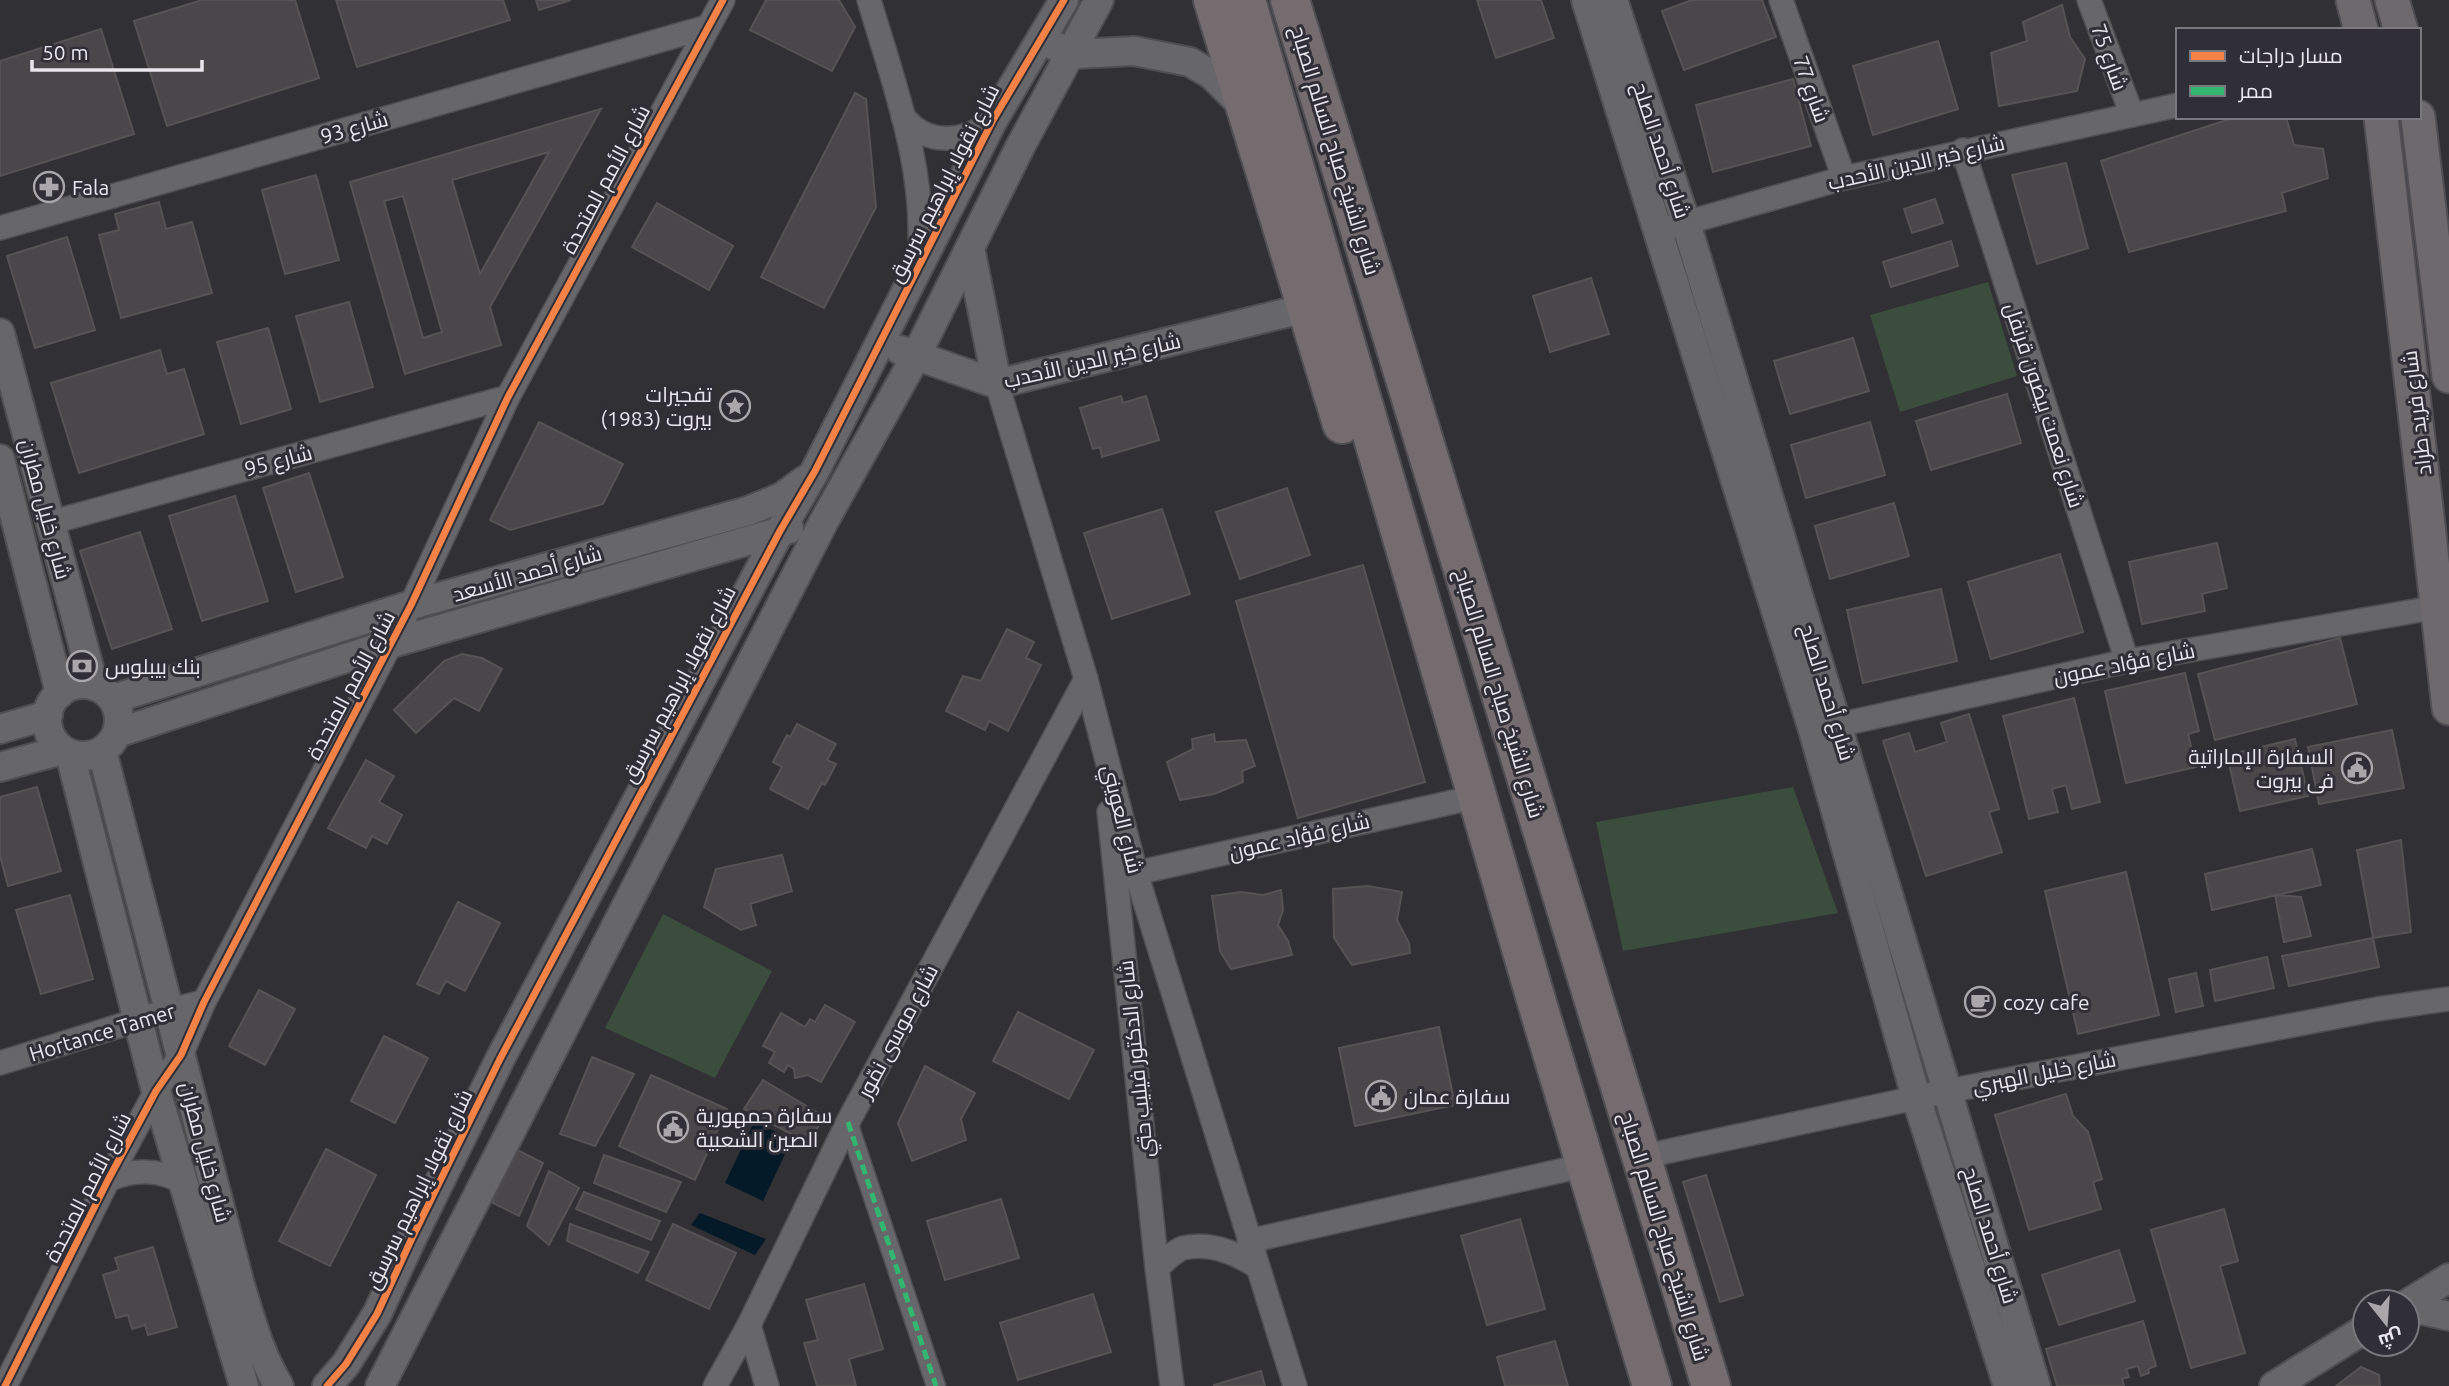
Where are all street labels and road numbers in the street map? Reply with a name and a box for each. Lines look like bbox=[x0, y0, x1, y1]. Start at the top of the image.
street label: شارع 75 bbox=[2084, 20, 2133, 95]
street label: شارع الشيخ صباح السالم الصباح bbox=[1284, 22, 1385, 279]
street label: شارع 77 bbox=[1786, 52, 1835, 127]
street label: شارع أحمد الصلح bbox=[1626, 79, 1695, 222]
street label: شارع نقولا إبراهيم سرسق bbox=[883, 80, 1006, 287]
street label: شارع الأمم المتحدة bbox=[556, 101, 657, 259]
street label: شارع 93 bbox=[317, 106, 391, 151]
street label: شارع خير الدين الأحدب bbox=[1825, 130, 2007, 197]
street label: شارع نعمت بيضون قرنفل bbox=[1998, 300, 2089, 511]
street label: شارع خير الدين الأحدب bbox=[1001, 328, 1183, 395]
street label: شارع فريد طراد bbox=[2396, 349, 2439, 477]
street label: شارع خليل مطران bbox=[13, 436, 76, 583]
street label: شارع 95 bbox=[241, 439, 315, 483]
street label: شارع أحمد الأسعد bbox=[450, 540, 605, 609]
street label: شارع الشيخ صباح السالم الصباح bbox=[1448, 565, 1549, 822]
street label: شارع نقولا إبراهيم سرسق bbox=[616, 582, 743, 788]
street label: شارع الأمم المتحدة bbox=[301, 607, 402, 765]
street label: شارع أحمد الصلح bbox=[1793, 621, 1860, 764]
street label: شارع فؤاد عمون bbox=[2051, 638, 2197, 691]
street label: شارع العويني bbox=[1093, 762, 1148, 877]
street label: شارع فؤاد عمون bbox=[1226, 808, 1372, 867]
street label: شارع الدكتور فيليب حتي bbox=[1113, 959, 1162, 1159]
street label: شارع موسى نمّور bbox=[851, 960, 945, 1104]
street label: Hortance Tamer bbox=[26, 998, 178, 1066]
street label: شارع خليل الهبري bbox=[1970, 1046, 2119, 1103]
street label: شارع خليل مطران bbox=[173, 1079, 236, 1226]
street label: شارع نقولا إبراهيم سرسق bbox=[359, 1085, 480, 1294]
street label: شارع الأمم المتحدة bbox=[39, 1108, 138, 1267]
street label: شارع الشيخ صباح السالم الصباح bbox=[1613, 1108, 1714, 1365]
street label: شارع أحمد الصلح bbox=[1956, 1164, 2023, 1307]

